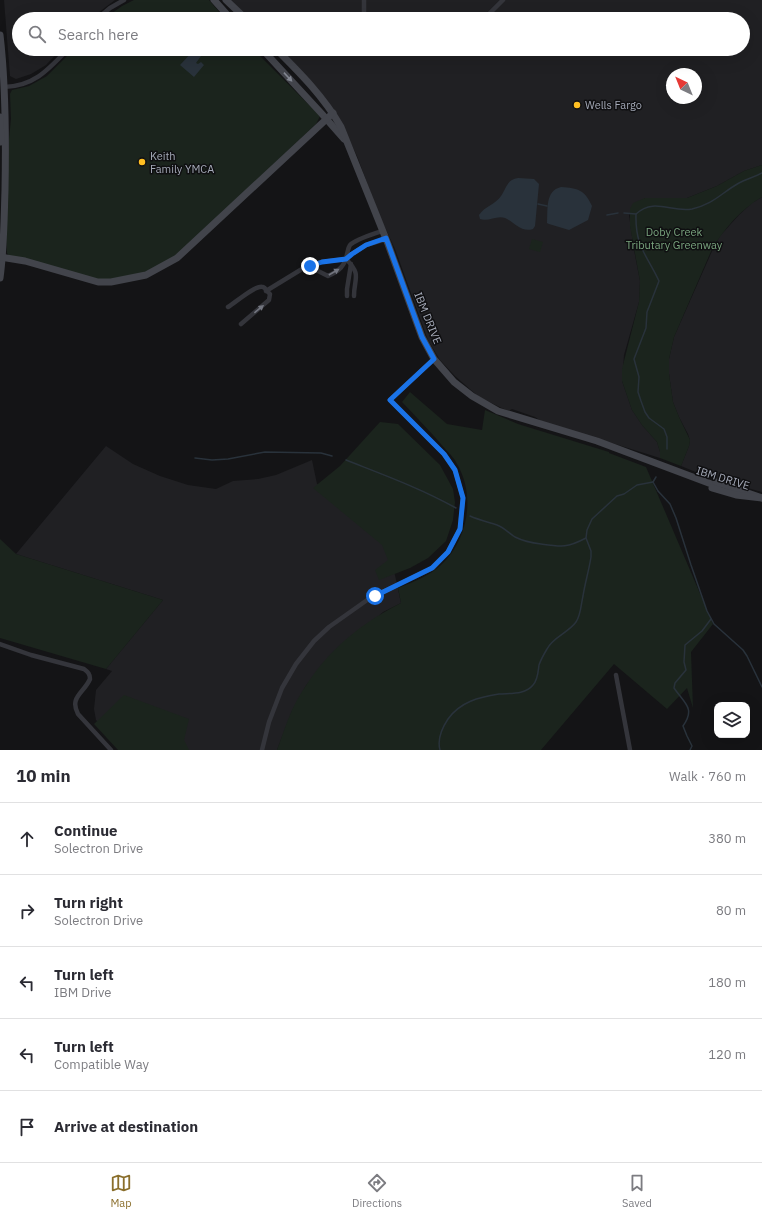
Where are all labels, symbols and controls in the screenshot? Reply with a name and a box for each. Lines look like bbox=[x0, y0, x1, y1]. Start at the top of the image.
search box bbox=[12, 12, 750, 56]
icon: search bbox=[26, 23, 48, 45]
text: Search here bbox=[58, 25, 138, 44]
north arrow bbox=[666, 68, 702, 104]
one-way arrow bbox=[283, 73, 292, 82]
place label: Wells Fargo bbox=[585, 98, 642, 112]
marker: Wells Fargo bbox=[572, 100, 582, 110]
place label: Keith Family YMCA bbox=[150, 149, 214, 176]
marker: Keith Family YMCA bbox=[137, 157, 147, 167]
park label: Doby Creek Tributary Greenway bbox=[626, 225, 723, 252]
route end bbox=[301, 257, 319, 275]
one-way arrow bbox=[328, 269, 340, 276]
street label: IBM DRIVE bbox=[411, 290, 445, 346]
one-way arrow bbox=[254, 305, 265, 313]
street label: IBM DRIVE bbox=[695, 463, 751, 493]
route start bbox=[366, 587, 384, 605]
map controls bbox=[714, 702, 750, 738]
button: layers bbox=[714, 702, 750, 738]
text: 10 min bbox=[16, 765, 71, 787]
text: Walk · 760 m bbox=[669, 768, 746, 785]
text: Continue bbox=[54, 821, 118, 840]
icon: ahead bbox=[16, 828, 38, 850]
text: 380 m bbox=[708, 830, 746, 847]
text: Solectron Drive bbox=[54, 840, 143, 857]
text: Turn right bbox=[54, 893, 123, 912]
icon: right bbox=[16, 900, 38, 922]
text: 80 m bbox=[716, 902, 746, 919]
text: Solectron Drive bbox=[54, 912, 143, 929]
text: Turn left bbox=[54, 965, 114, 984]
icon: left bbox=[16, 972, 38, 994]
text: 180 m bbox=[708, 974, 746, 991]
text: IBM Drive bbox=[54, 984, 112, 1001]
text: Turn left bbox=[54, 1037, 114, 1056]
icon: left bbox=[16, 1044, 38, 1066]
text: 120 m bbox=[708, 1046, 746, 1063]
text: Compatible Way bbox=[54, 1056, 149, 1073]
icon: arrive bbox=[16, 1116, 38, 1138]
text: Arrive at destination bbox=[54, 1117, 198, 1136]
tab: Map bbox=[110, 1172, 132, 1210]
tab: Directions bbox=[352, 1172, 402, 1210]
tab: Saved bbox=[622, 1172, 652, 1210]

